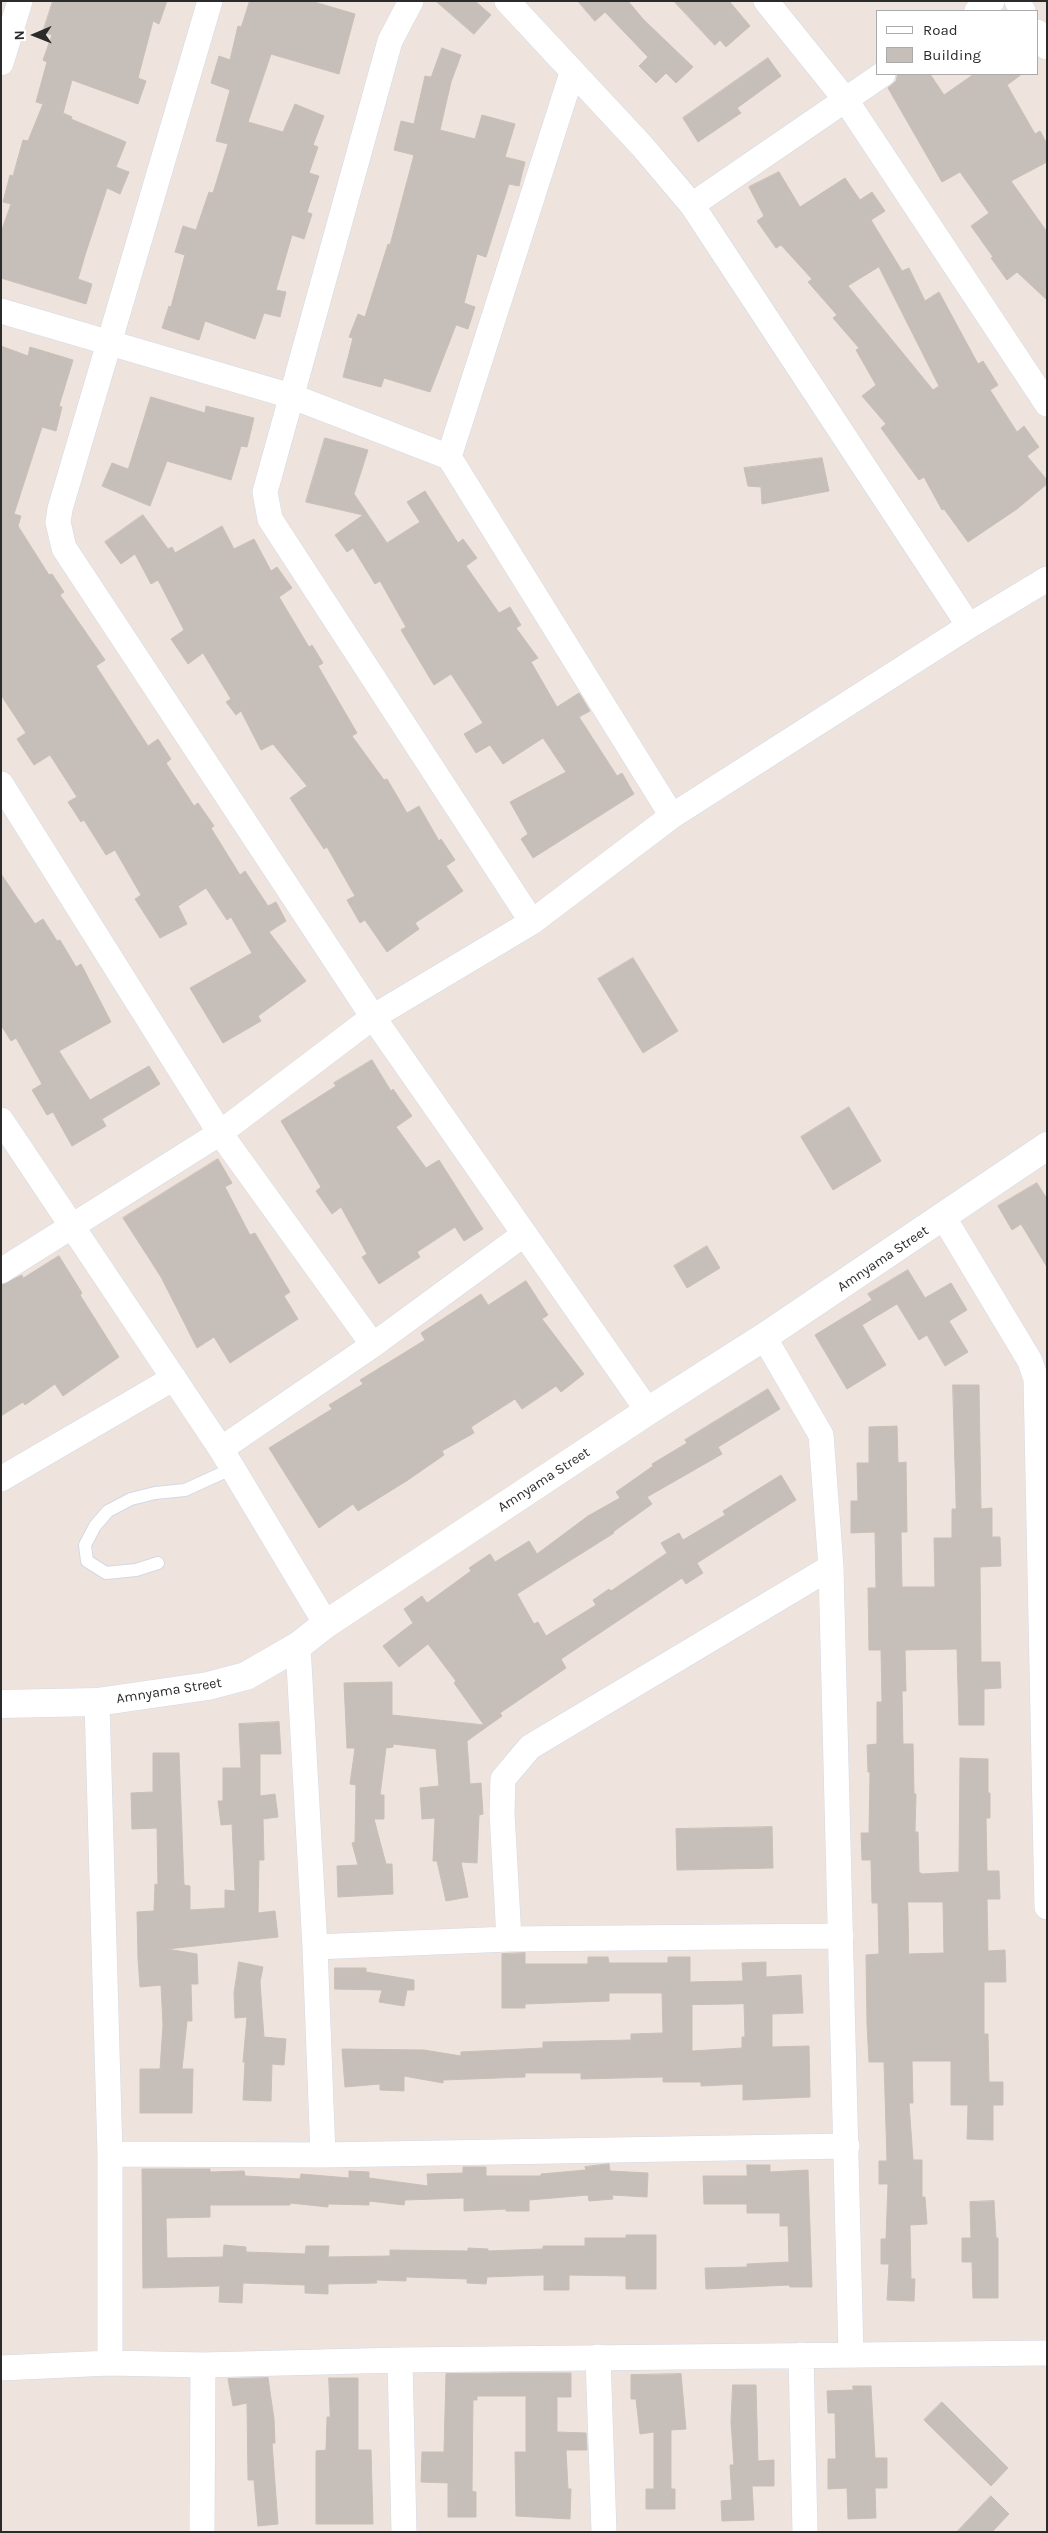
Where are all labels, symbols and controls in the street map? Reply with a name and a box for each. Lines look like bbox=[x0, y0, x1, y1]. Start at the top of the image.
north arrow bbox=[10, 10, 60, 60]
legend bbox=[876, 10, 1038, 75]
text: Road bbox=[923, 21, 958, 39]
text: N bbox=[11, 30, 28, 40]
text: Building bbox=[923, 46, 981, 64]
street label: Amnyama Street bbox=[834, 1222, 932, 1296]
street label: Amnyama Street bbox=[495, 1444, 593, 1516]
street label: Amnyama Street bbox=[115, 1674, 223, 1708]

